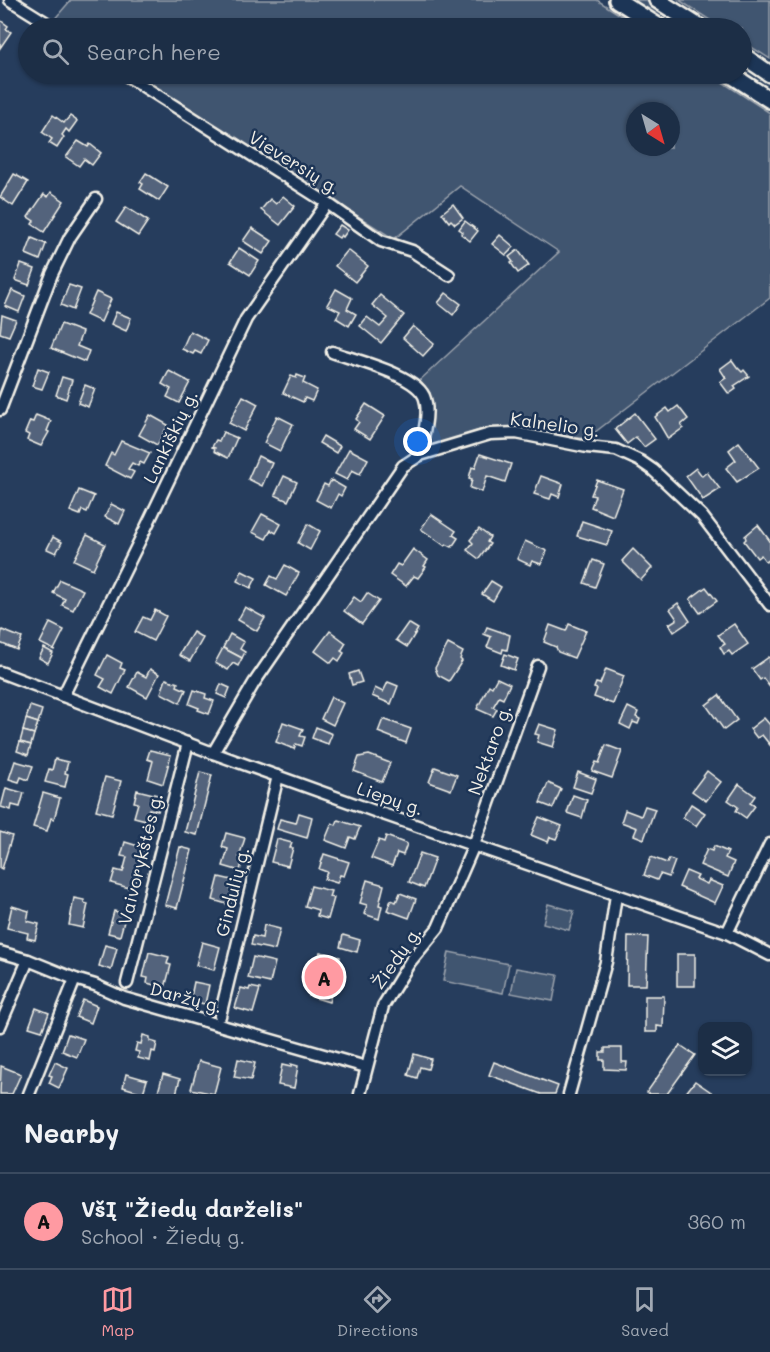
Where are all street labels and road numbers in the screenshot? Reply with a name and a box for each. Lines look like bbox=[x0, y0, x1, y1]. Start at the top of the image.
street label: Vieversių g. bbox=[244, 125, 345, 200]
street label: Lankiškių g. bbox=[137, 386, 203, 487]
street label: Kalnelio g. bbox=[509, 406, 601, 442]
street label: Nektaro g. bbox=[462, 701, 516, 798]
street label: Liepų g. bbox=[354, 776, 427, 821]
street label: Vaivorykštės g. bbox=[112, 790, 168, 927]
street label: Gindulių g. bbox=[209, 844, 255, 939]
street label: Žiedų g. bbox=[366, 921, 427, 994]
street label: Daržų g. bbox=[147, 976, 225, 1018]

